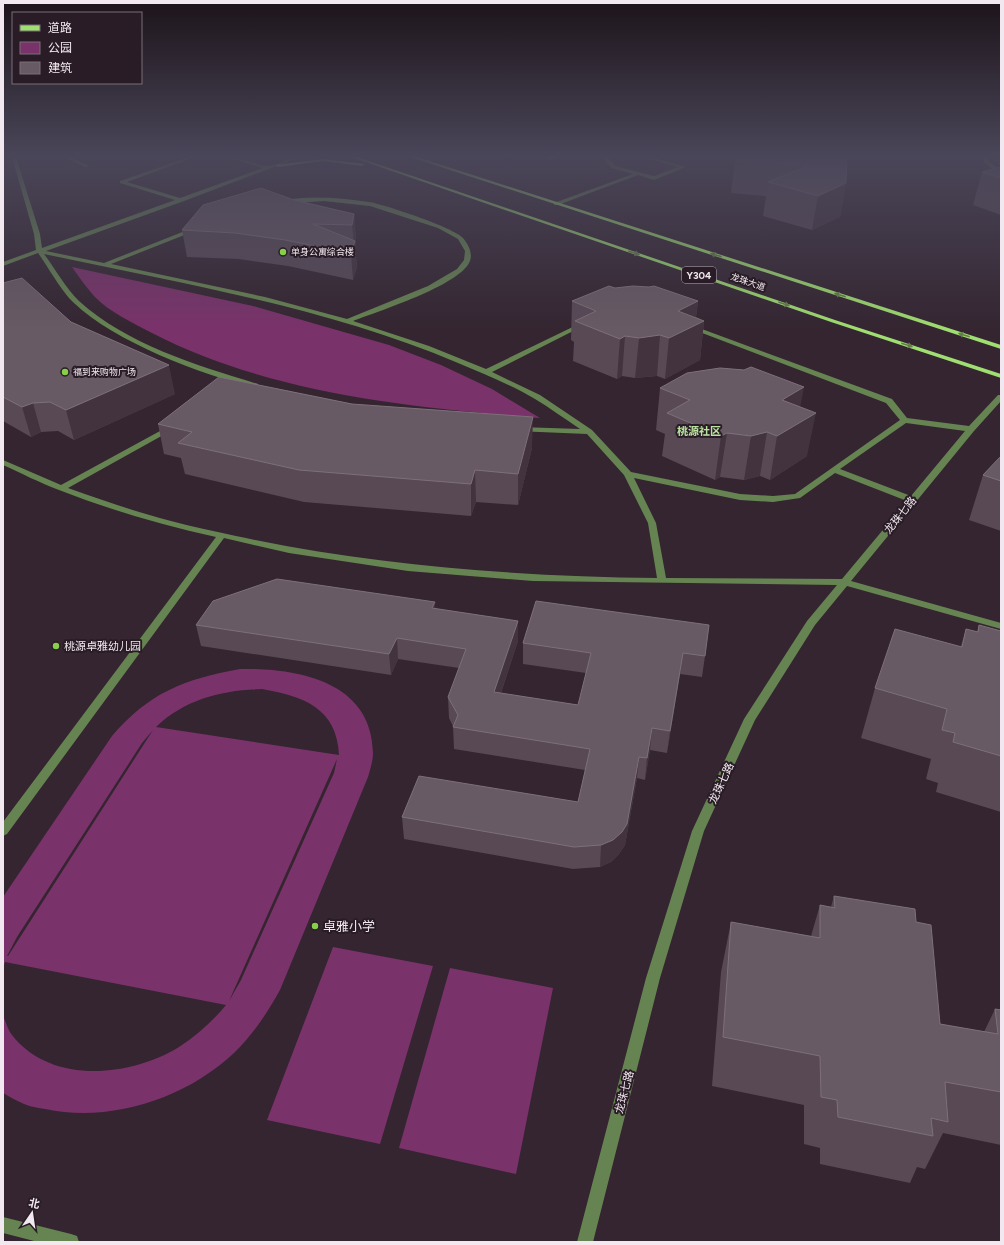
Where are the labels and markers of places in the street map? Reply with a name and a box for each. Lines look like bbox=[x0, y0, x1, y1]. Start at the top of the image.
place label: 单身公寓综合楼 bbox=[291, 246, 354, 257]
marker: 单身公寓综合楼 bbox=[278, 247, 288, 257]
place label: 福到来购物广场 bbox=[73, 366, 136, 377]
marker: 福到来购物广场 bbox=[60, 367, 70, 377]
place label: 桃源卓雅幼儿园 bbox=[64, 640, 141, 653]
marker: 桃源卓雅幼儿园 bbox=[51, 641, 61, 651]
place label: 卓雅小学 bbox=[323, 919, 375, 934]
marker: 卓雅小学 bbox=[310, 921, 320, 931]

